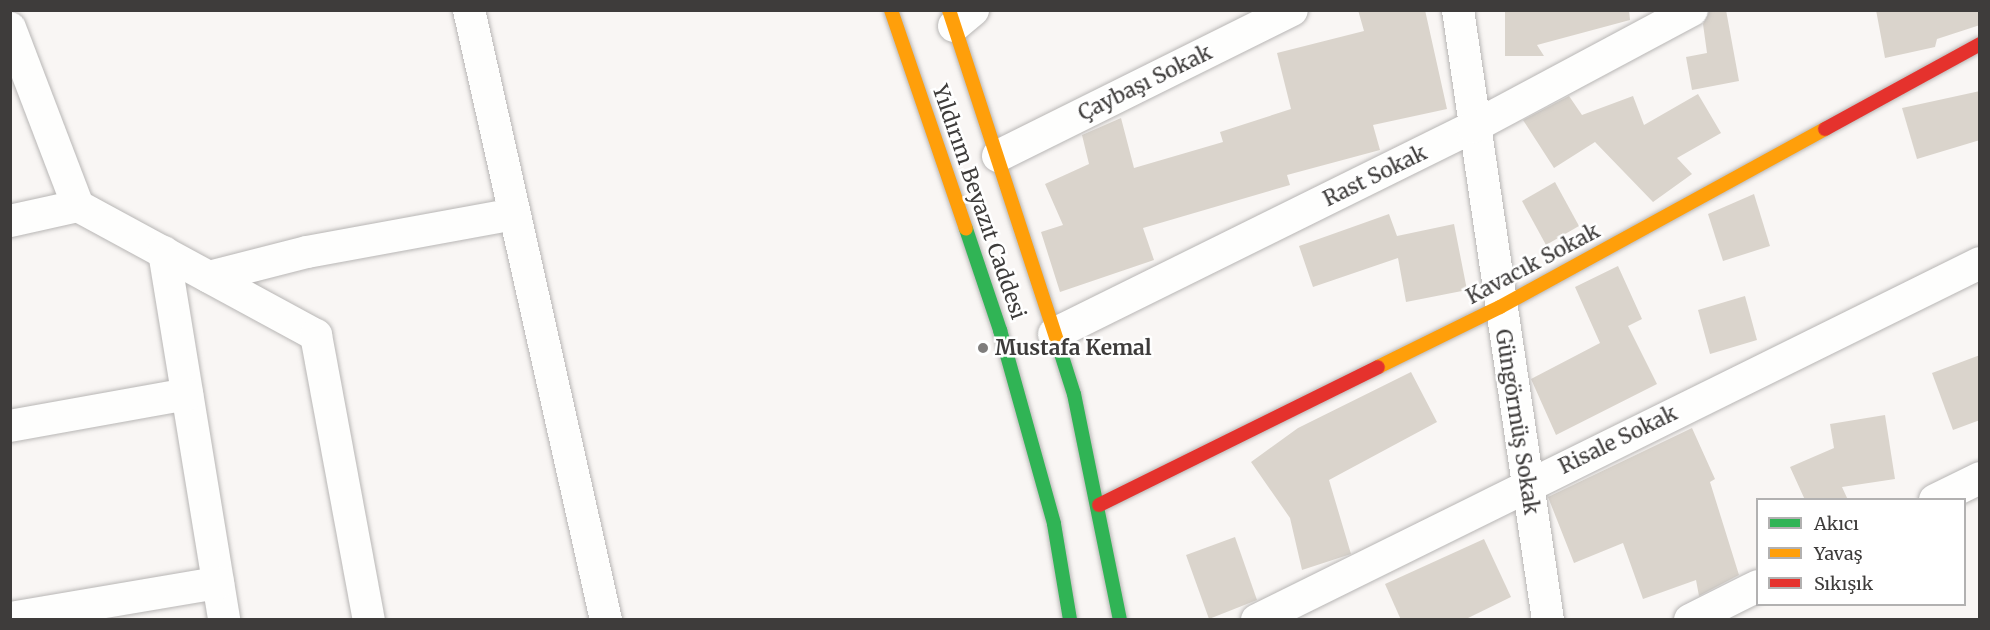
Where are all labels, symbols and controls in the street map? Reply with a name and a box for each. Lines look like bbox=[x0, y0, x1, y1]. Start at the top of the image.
street label: Çaybaşı Sokak bbox=[1074, 40, 1216, 126]
street label: Yıldırım Beyazıt Caddesi bbox=[927, 81, 1031, 323]
street label: Rast Sokak bbox=[1319, 140, 1431, 212]
street label: Kavacık Sokak bbox=[1462, 218, 1604, 310]
street label: Güngörmüş Sokak bbox=[1490, 327, 1544, 517]
place label: Mustafa Kemal bbox=[995, 335, 1152, 361]
marker: Mustafa Kemal bbox=[976, 341, 990, 355]
street label: Risale Sokak bbox=[1555, 400, 1681, 480]
legend bbox=[1756, 498, 1966, 606]
text: Akıcı bbox=[1814, 512, 1859, 535]
text: Yavaş bbox=[1814, 542, 1862, 565]
text: Sıkışık bbox=[1814, 572, 1873, 595]

